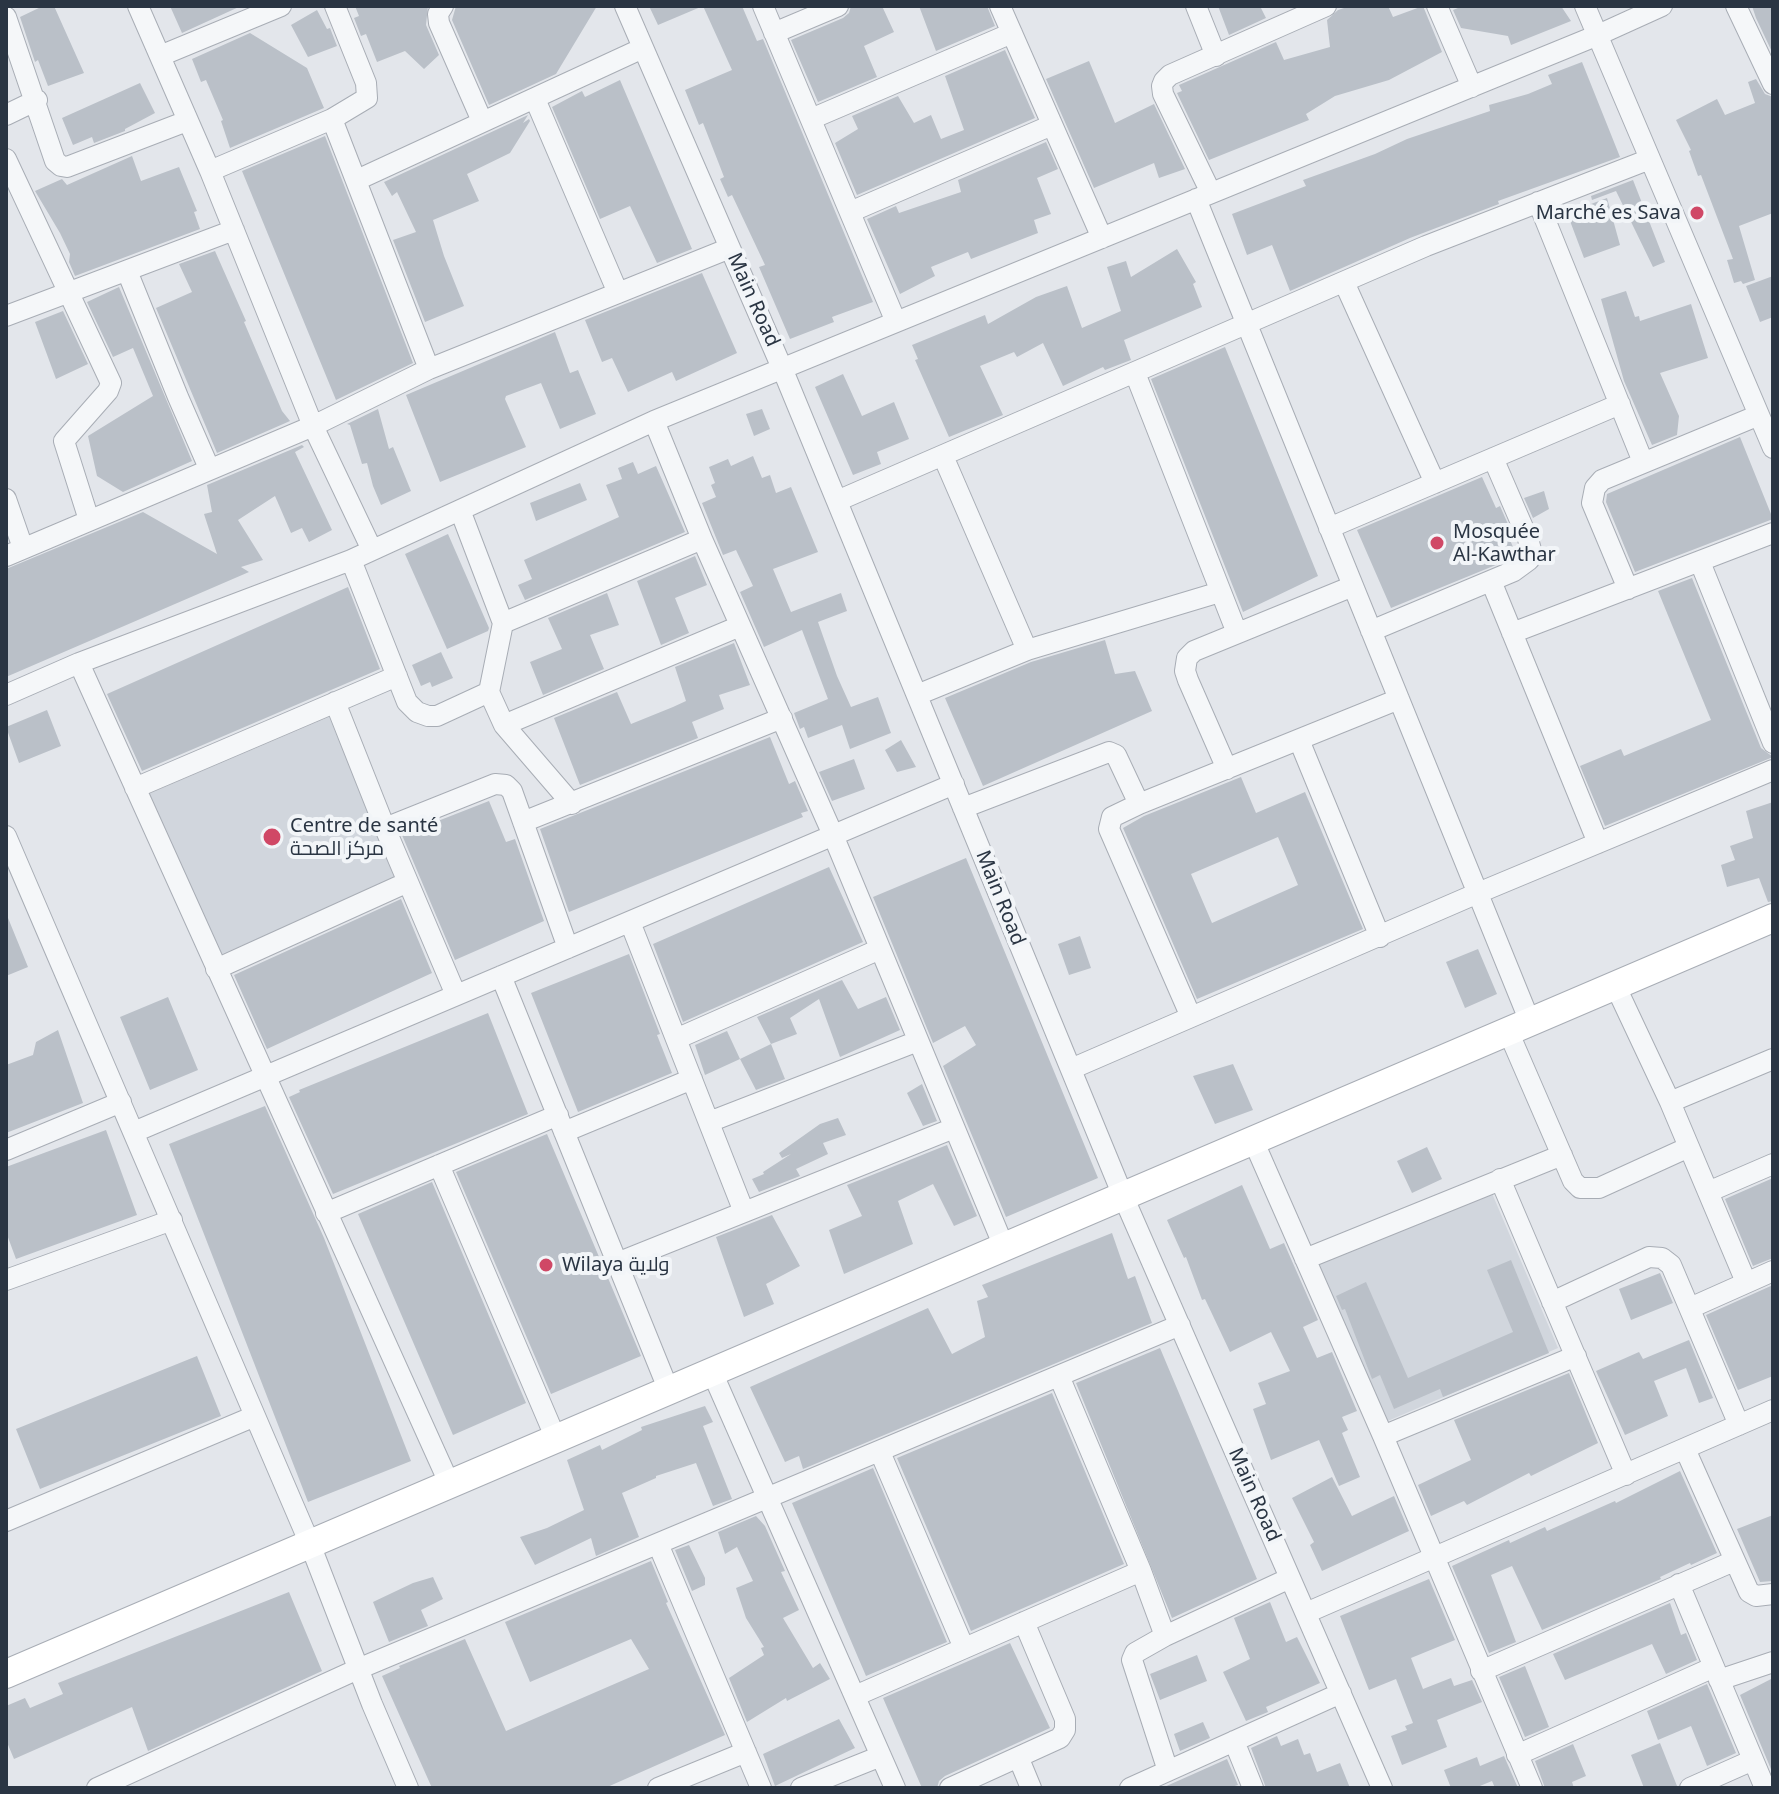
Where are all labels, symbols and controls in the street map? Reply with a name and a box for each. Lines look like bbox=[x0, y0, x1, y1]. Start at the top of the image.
place label: Marché es Sava bbox=[1536, 201, 1681, 225]
marker: Marché es Sava bbox=[1688, 204, 1706, 222]
street label: Main Road bbox=[722, 249, 784, 351]
place label: Mosquée Al-Kawthar bbox=[1453, 520, 1556, 567]
marker: Mosquée Al-Kawthar bbox=[1428, 534, 1446, 552]
place label: Centre de santé مركز الصحة bbox=[290, 814, 438, 861]
marker: Centre de santé مركز الصحة bbox=[261, 826, 283, 848]
street label: Main Road bbox=[970, 847, 1030, 949]
place label: Wilaya ولاية bbox=[562, 1253, 669, 1277]
marker: Wilaya ولاية bbox=[537, 1256, 555, 1274]
street label: Main Road bbox=[1223, 1444, 1285, 1546]

